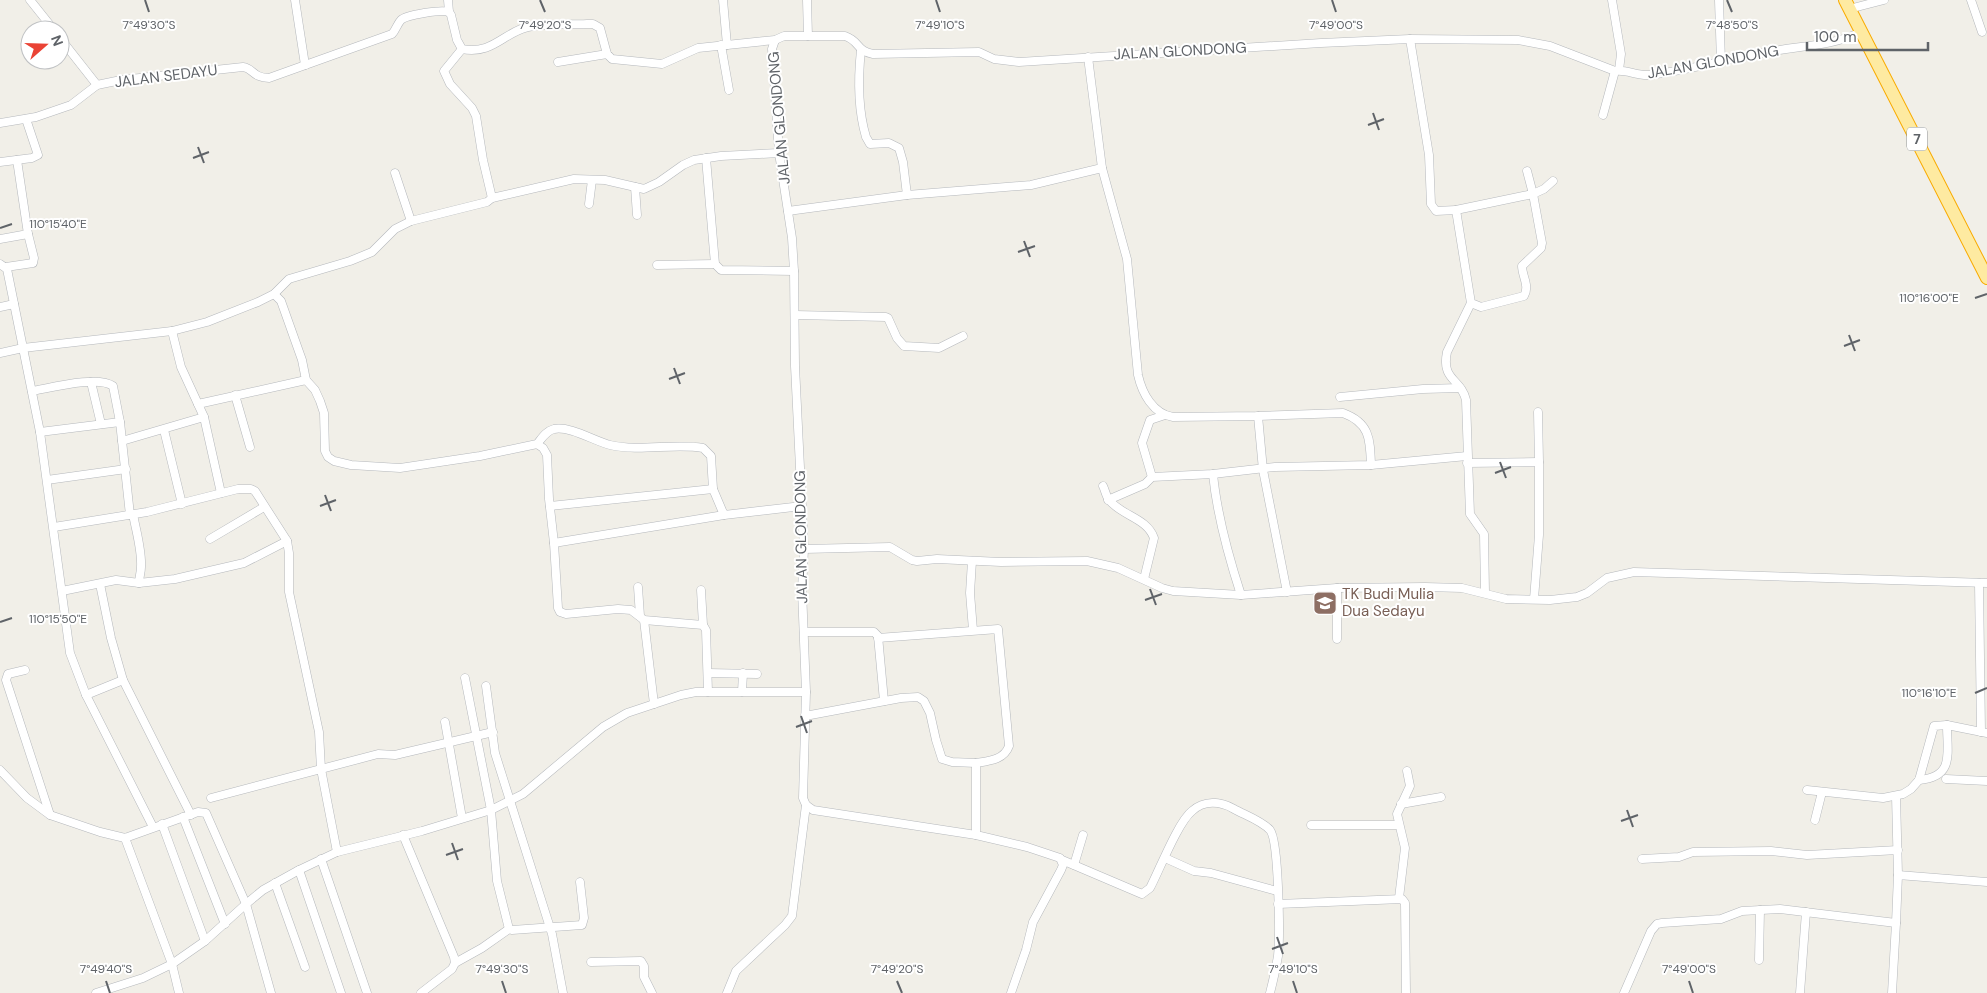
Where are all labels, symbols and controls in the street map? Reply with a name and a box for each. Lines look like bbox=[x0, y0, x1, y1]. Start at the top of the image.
text: 7°49'30"S bbox=[122, 17, 176, 33]
text: 7°49'20"S bbox=[519, 17, 571, 33]
text: 7°49'10"S bbox=[915, 17, 965, 33]
text: 7°49'00"S bbox=[1309, 17, 1363, 33]
text: 7°48'50"S bbox=[1706, 17, 1758, 33]
north arrow bbox=[20, 20, 70, 70]
scale bar bbox=[1807, 20, 1928, 52]
text: 100 m bbox=[1814, 27, 1857, 47]
text: N bbox=[47, 33, 67, 48]
street label: JALAN GLONDONG bbox=[1113, 38, 1247, 64]
street label: JALAN GLONDONG bbox=[1646, 41, 1780, 83]
street label: JALAN GLONDONG bbox=[763, 51, 795, 185]
street label: JALAN SEDAYU bbox=[113, 60, 219, 92]
road number: 7 bbox=[1907, 128, 1927, 150]
text: 110°15'40"E bbox=[29, 216, 87, 232]
text: 110°16'00"E bbox=[1899, 290, 1959, 306]
street label: JALAN GLONDONG bbox=[790, 470, 812, 604]
place label: TK Budi Mulia Dua Sedayu bbox=[1342, 584, 1434, 621]
school or university icon: TK Budi Mulia Dua Sedayu bbox=[1312, 590, 1338, 616]
text: 110°15'50"E bbox=[29, 611, 87, 627]
text: 110°16'10"E bbox=[1901, 685, 1957, 701]
text: 7°49'40"S bbox=[80, 961, 132, 977]
text: 7°49'30"S bbox=[475, 961, 529, 977]
text: 7°49'20"S bbox=[871, 961, 923, 977]
text: 7°49'10"S bbox=[1268, 961, 1318, 977]
text: 7°49'00"S bbox=[1662, 961, 1716, 977]

